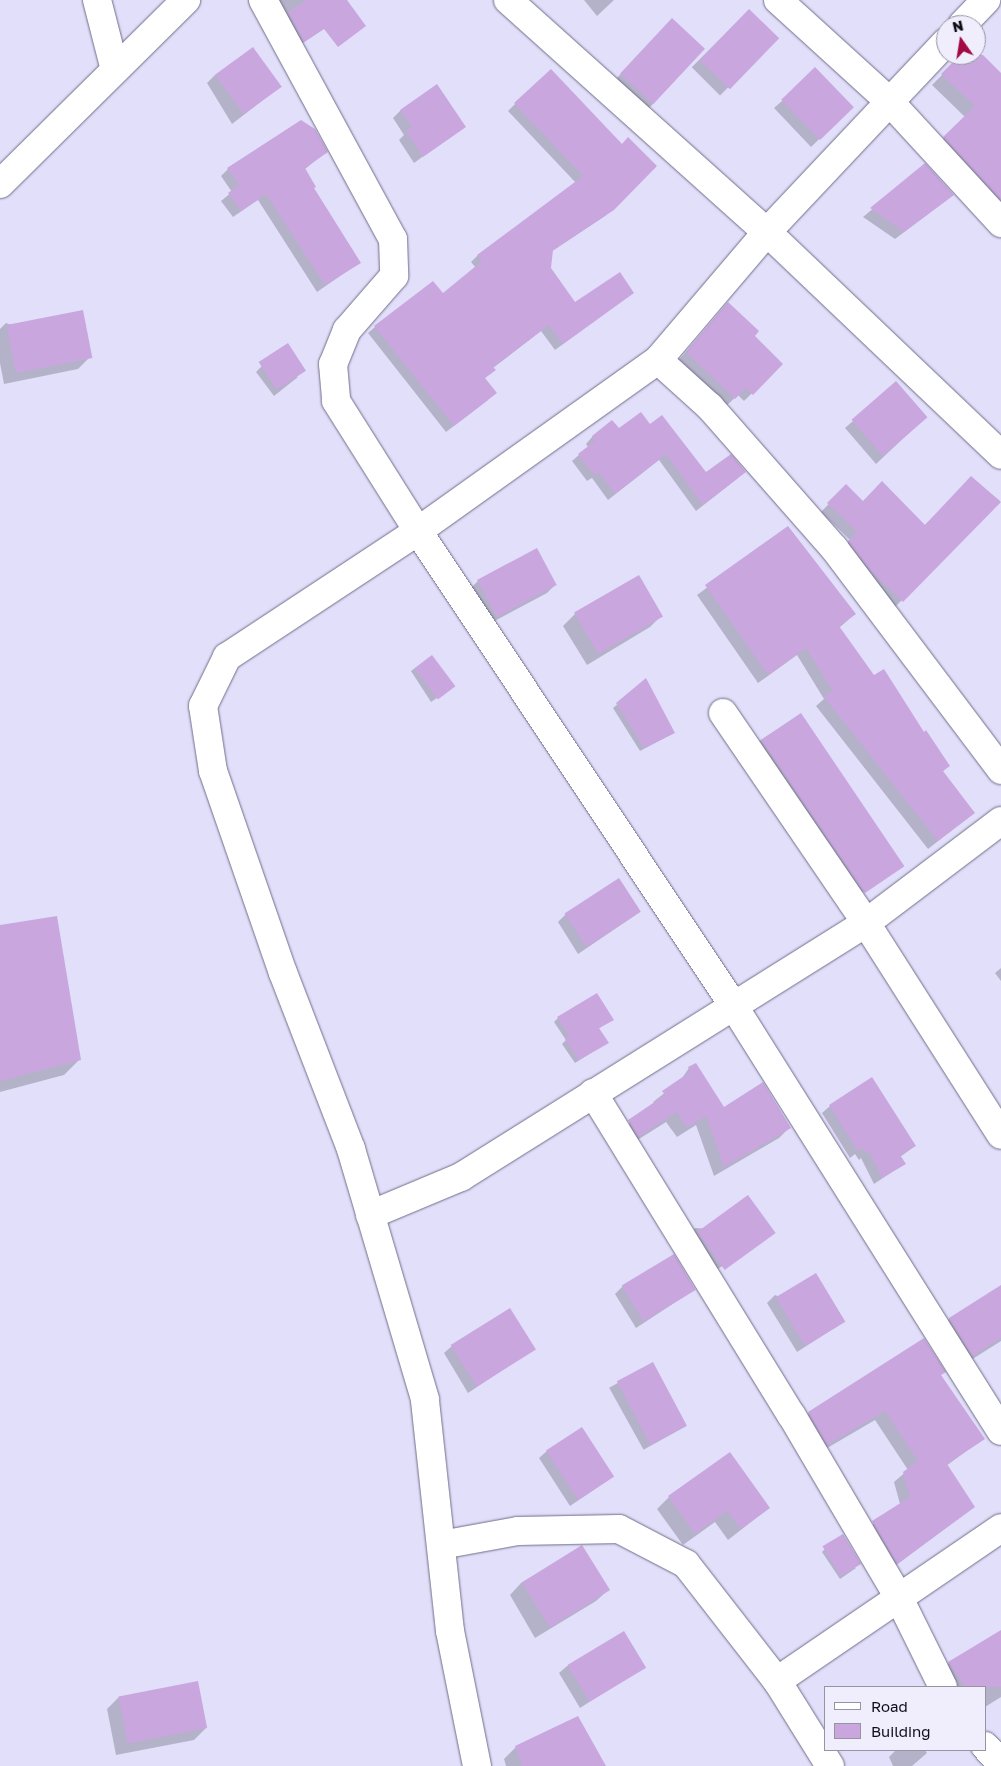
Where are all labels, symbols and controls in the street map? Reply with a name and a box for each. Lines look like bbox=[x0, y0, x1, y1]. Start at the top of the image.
north arrow bbox=[936, 15, 986, 65]
text: N bbox=[951, 16, 965, 35]
legend bbox=[824, 1686, 986, 1751]
text: Road bbox=[871, 1697, 908, 1715]
text: Building bbox=[871, 1722, 931, 1740]

